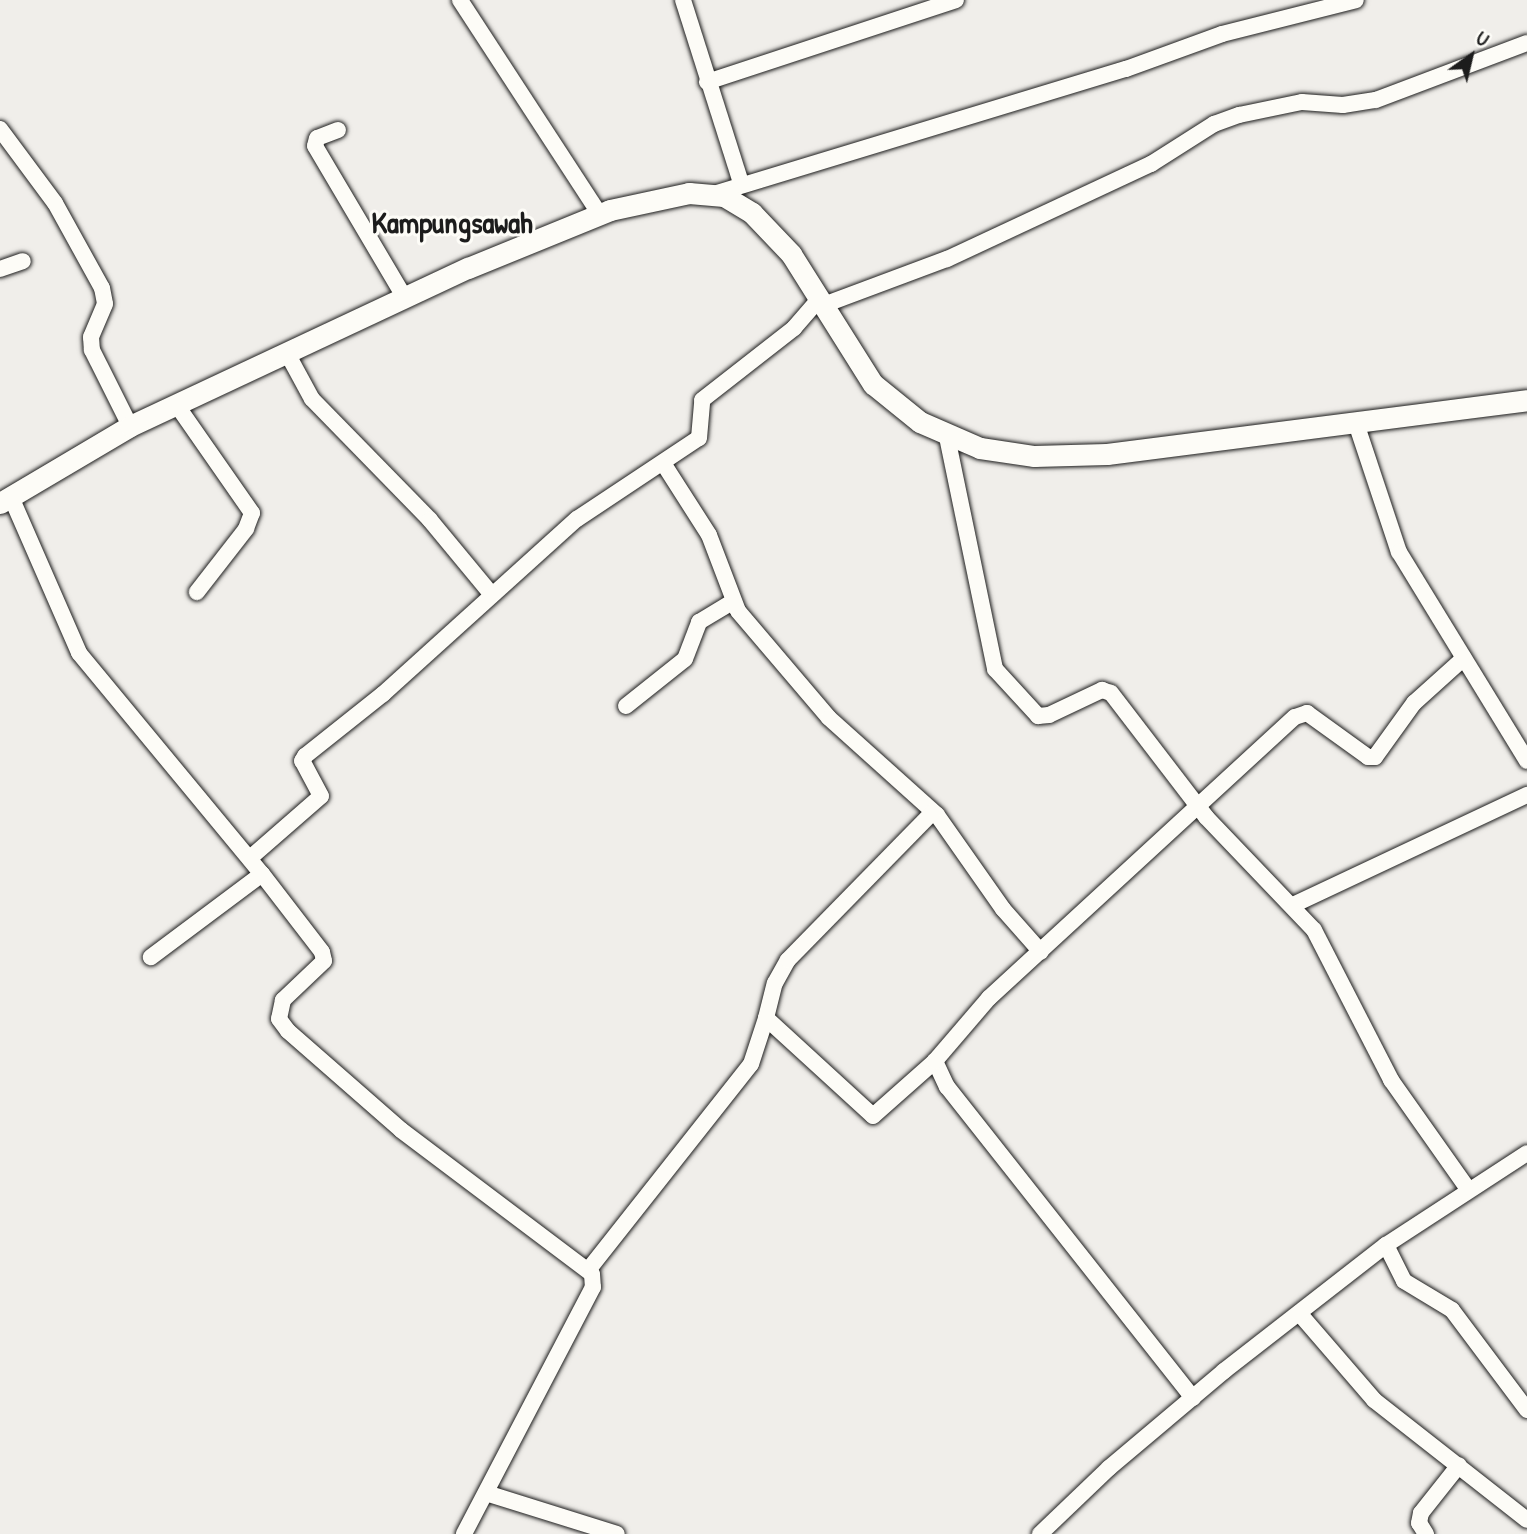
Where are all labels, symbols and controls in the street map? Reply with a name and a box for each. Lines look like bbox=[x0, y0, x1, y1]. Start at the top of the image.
north arrow bbox=[1436, 21, 1506, 91]
text: U bbox=[1471, 25, 1494, 52]
district label: Kampungsawah bbox=[371, 204, 533, 240]

